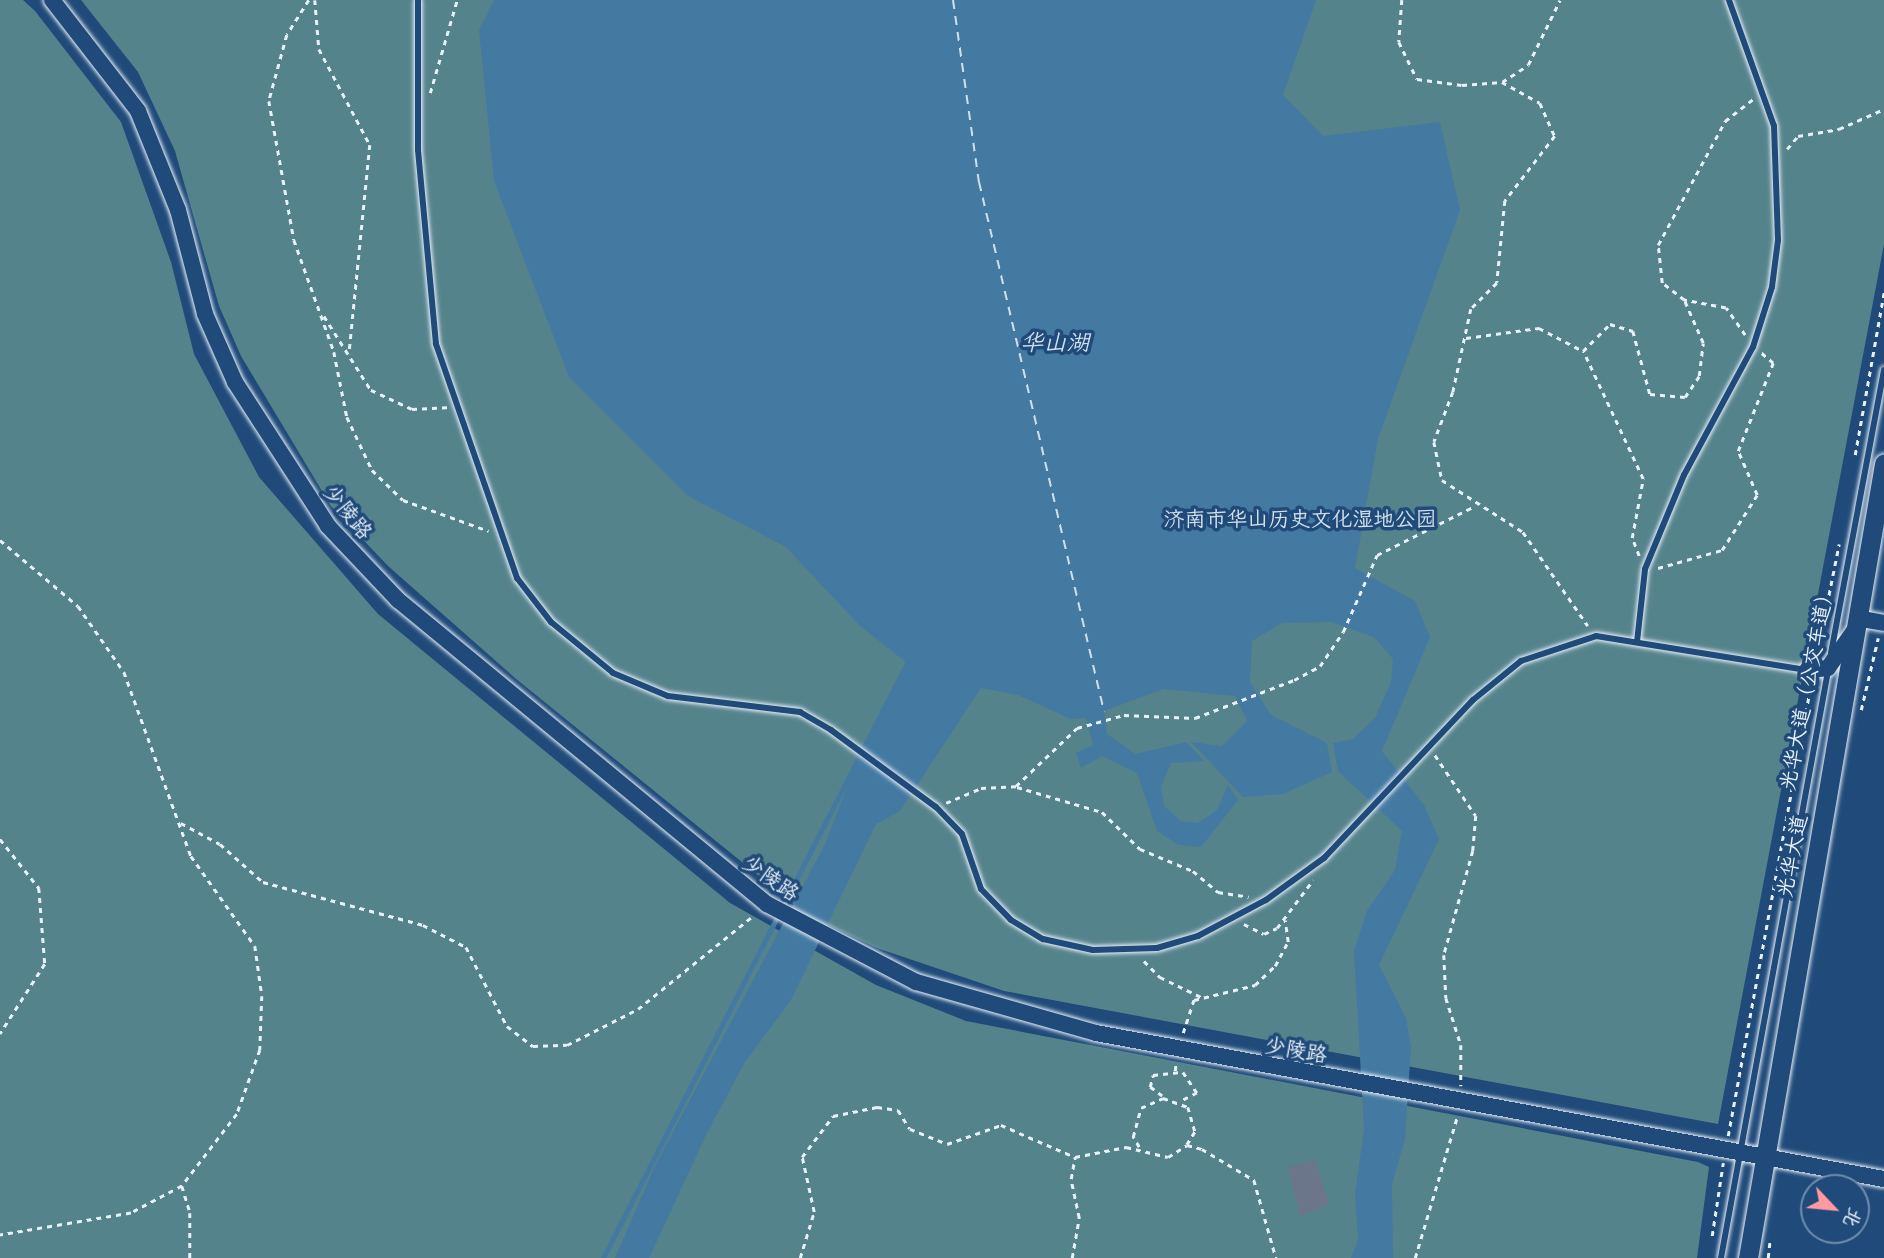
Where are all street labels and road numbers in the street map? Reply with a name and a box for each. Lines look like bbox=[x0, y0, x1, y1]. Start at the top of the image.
street label: 少陵路 bbox=[318, 480, 378, 544]
street label: 光华大道（公交车道） bbox=[1775, 582, 1839, 792]
street label: 光华大道 bbox=[1772, 812, 1812, 900]
street label: 少陵路 bbox=[738, 850, 804, 906]
street label: 少陵路 bbox=[1263, 1032, 1329, 1068]

